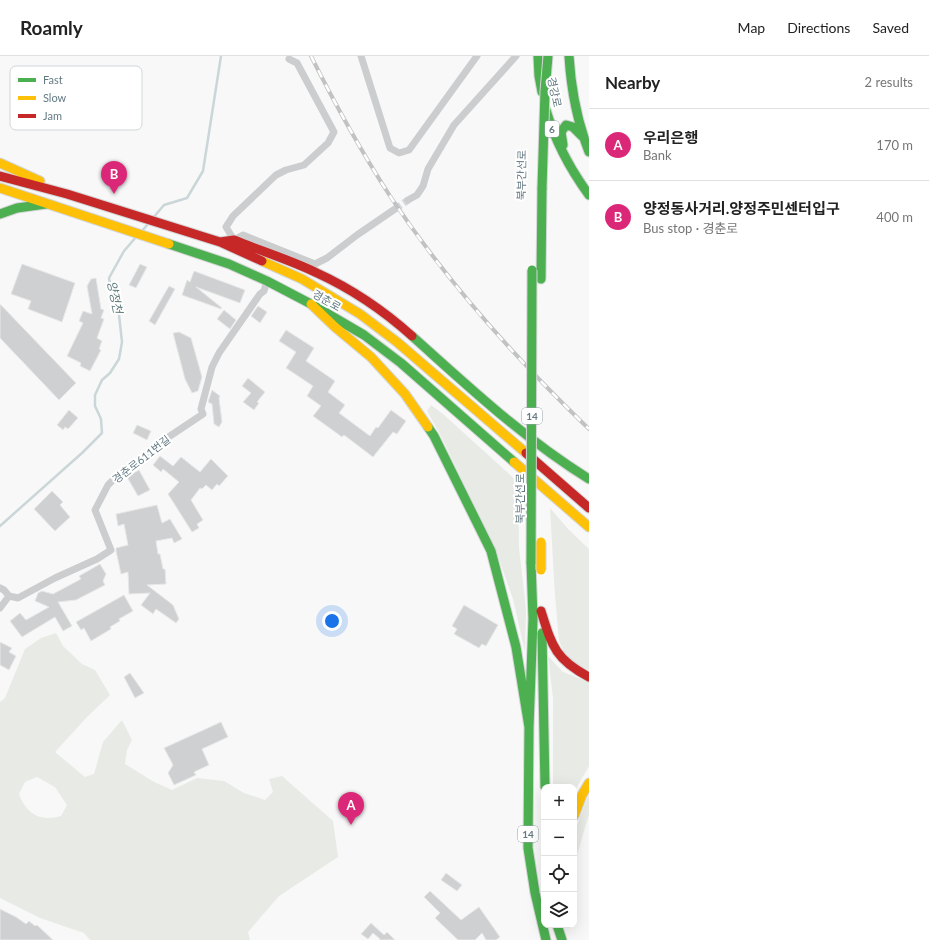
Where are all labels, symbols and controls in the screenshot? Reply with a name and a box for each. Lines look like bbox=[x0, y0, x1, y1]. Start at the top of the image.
text: Roamly bbox=[20, 16, 83, 39]
text: Map bbox=[738, 19, 765, 36]
text: Directions bbox=[787, 19, 850, 36]
text: Saved bbox=[872, 19, 909, 36]
legend bbox=[10, 66, 142, 130]
text: Nearby bbox=[605, 72, 660, 93]
text: Fast bbox=[43, 73, 63, 86]
text: 2 results bbox=[865, 74, 913, 90]
street label: 경강로 bbox=[545, 76, 565, 108]
text: Slow bbox=[43, 91, 67, 104]
text: Jam bbox=[43, 109, 62, 122]
road number: 6 bbox=[545, 121, 559, 137]
text: 우리은행 bbox=[643, 128, 698, 146]
text: A bbox=[613, 137, 623, 153]
text: 170 m bbox=[876, 137, 913, 153]
text: Bank bbox=[643, 147, 672, 163]
street label: 북부간선로 bbox=[514, 150, 528, 200]
pin: B bbox=[101, 161, 127, 194]
text: 양정동사거리.양정주민센터입구 bbox=[643, 199, 840, 217]
text: B bbox=[614, 209, 622, 225]
text: 400 m bbox=[876, 209, 913, 225]
text: Bus stop · 경춘로 bbox=[643, 220, 738, 236]
water label: 양정천 bbox=[104, 279, 126, 317]
street label: 경춘로 bbox=[311, 287, 343, 313]
road number: 14 bbox=[522, 408, 542, 424]
street label: 경춘로611번길 bbox=[110, 432, 172, 486]
street label: 북부간선로 bbox=[513, 474, 526, 524]
your location bbox=[322, 611, 342, 631]
map controls bbox=[541, 784, 577, 928]
button: + bbox=[541, 784, 577, 820]
pin: A bbox=[338, 792, 364, 825]
button: − bbox=[541, 820, 577, 856]
road number: 14 bbox=[518, 826, 538, 842]
button: locate bbox=[541, 856, 577, 892]
button: layers bbox=[541, 892, 577, 928]

